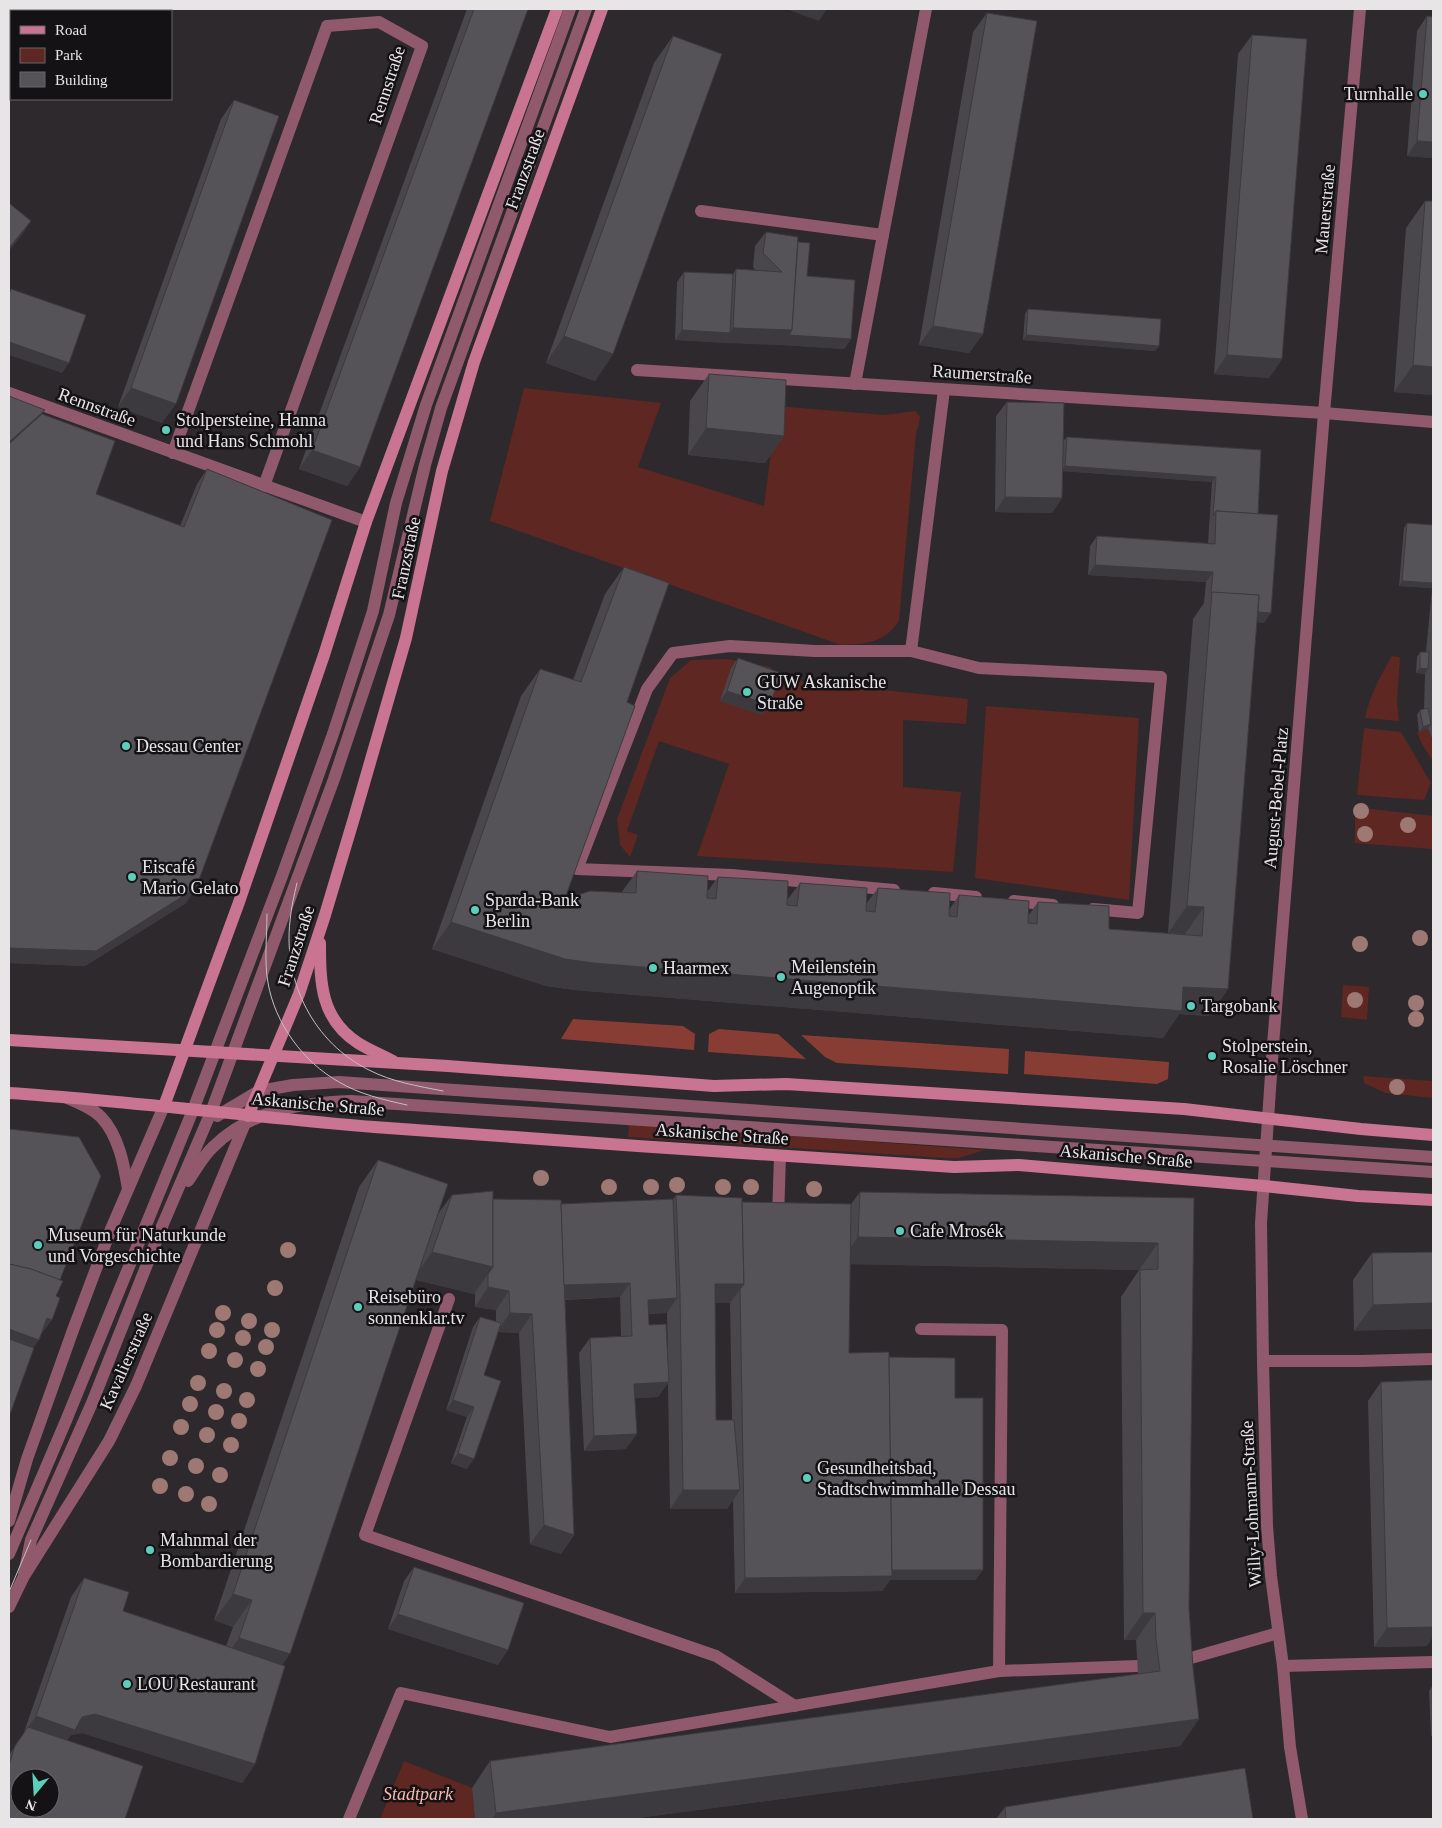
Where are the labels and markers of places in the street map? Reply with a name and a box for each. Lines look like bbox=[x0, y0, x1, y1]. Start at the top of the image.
place label: Turnhalle bbox=[1344, 84, 1413, 104]
marker: Turnhalle bbox=[1417, 88, 1429, 100]
place label: Stolpersteine, Hanna und Hans Schmohl bbox=[176, 410, 326, 451]
marker: Stolpersteine, Hanna und Hans Schmohl bbox=[160, 424, 172, 436]
place label: GUW Askanische Straße bbox=[757, 672, 886, 713]
marker: GUW Askanische Straße bbox=[741, 686, 753, 698]
place label: Dessau Center bbox=[136, 736, 240, 756]
marker: Dessau Center bbox=[120, 740, 132, 752]
place label: Eiscafé Mario Gelato bbox=[142, 857, 238, 898]
marker: Eiscafé Mario Gelato bbox=[126, 871, 138, 883]
place label: Sparda-Bank Berlin bbox=[485, 890, 579, 931]
marker: Sparda-Bank Berlin bbox=[469, 904, 481, 916]
place label: Meilenstein Augenoptik bbox=[791, 957, 876, 998]
place label: Haarmex bbox=[663, 958, 729, 978]
marker: Haarmex bbox=[647, 962, 659, 974]
marker: Meilenstein Augenoptik bbox=[775, 971, 787, 983]
place label: Targobank bbox=[1201, 996, 1277, 1016]
marker: Targobank bbox=[1185, 1000, 1197, 1012]
place label: Stolperstein, Rosalie Löschner bbox=[1222, 1036, 1347, 1077]
marker: Stolperstein, Rosalie Löschner bbox=[1206, 1050, 1218, 1062]
place label: Cafe Mrosék bbox=[910, 1221, 1003, 1241]
place label: Museum für Naturkunde und Vorgeschichte bbox=[48, 1225, 226, 1266]
marker: Cafe Mrosék bbox=[894, 1225, 906, 1237]
marker: Museum für Naturkunde und Vorgeschichte bbox=[32, 1239, 44, 1251]
place label: Reisebüro sonnenklar.tv bbox=[368, 1287, 465, 1328]
marker: Reisebüro sonnenklar.tv bbox=[352, 1301, 364, 1313]
place label: Gesundheitsbad, Stadtschwimmhalle Dessau bbox=[817, 1458, 1015, 1499]
marker: Gesundheitsbad, Stadtschwimmhalle Dessau bbox=[801, 1472, 813, 1484]
place label: Mahnmal der Bombardierung bbox=[160, 1530, 273, 1571]
marker: Mahnmal der Bombardierung bbox=[144, 1544, 156, 1556]
place label: LOU Restaurant bbox=[137, 1674, 255, 1694]
marker: LOU Restaurant bbox=[121, 1678, 133, 1690]

